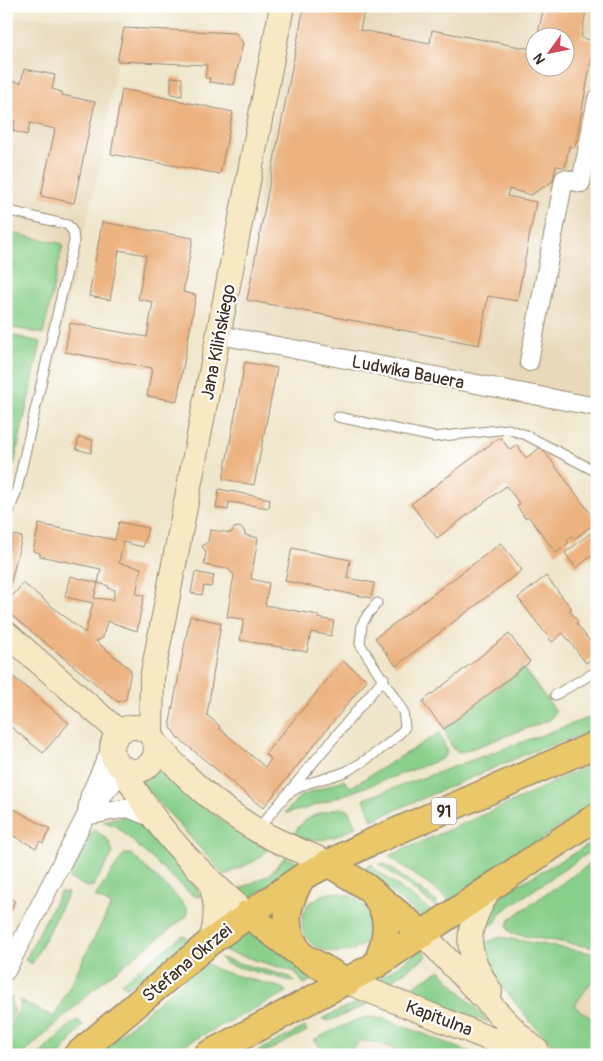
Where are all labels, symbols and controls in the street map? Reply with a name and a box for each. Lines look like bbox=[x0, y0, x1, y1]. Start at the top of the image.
north arrow bbox=[526, 28, 576, 78]
text: N bbox=[530, 50, 549, 67]
street label: Jana Kilińskiego bbox=[196, 282, 241, 402]
street label: Ludwika Bauera bbox=[350, 350, 466, 395]
road number: 91 bbox=[432, 798, 456, 824]
street label: Stefana Okrzei bbox=[138, 919, 237, 1008]
street label: Kapitulna bbox=[402, 995, 476, 1042]

